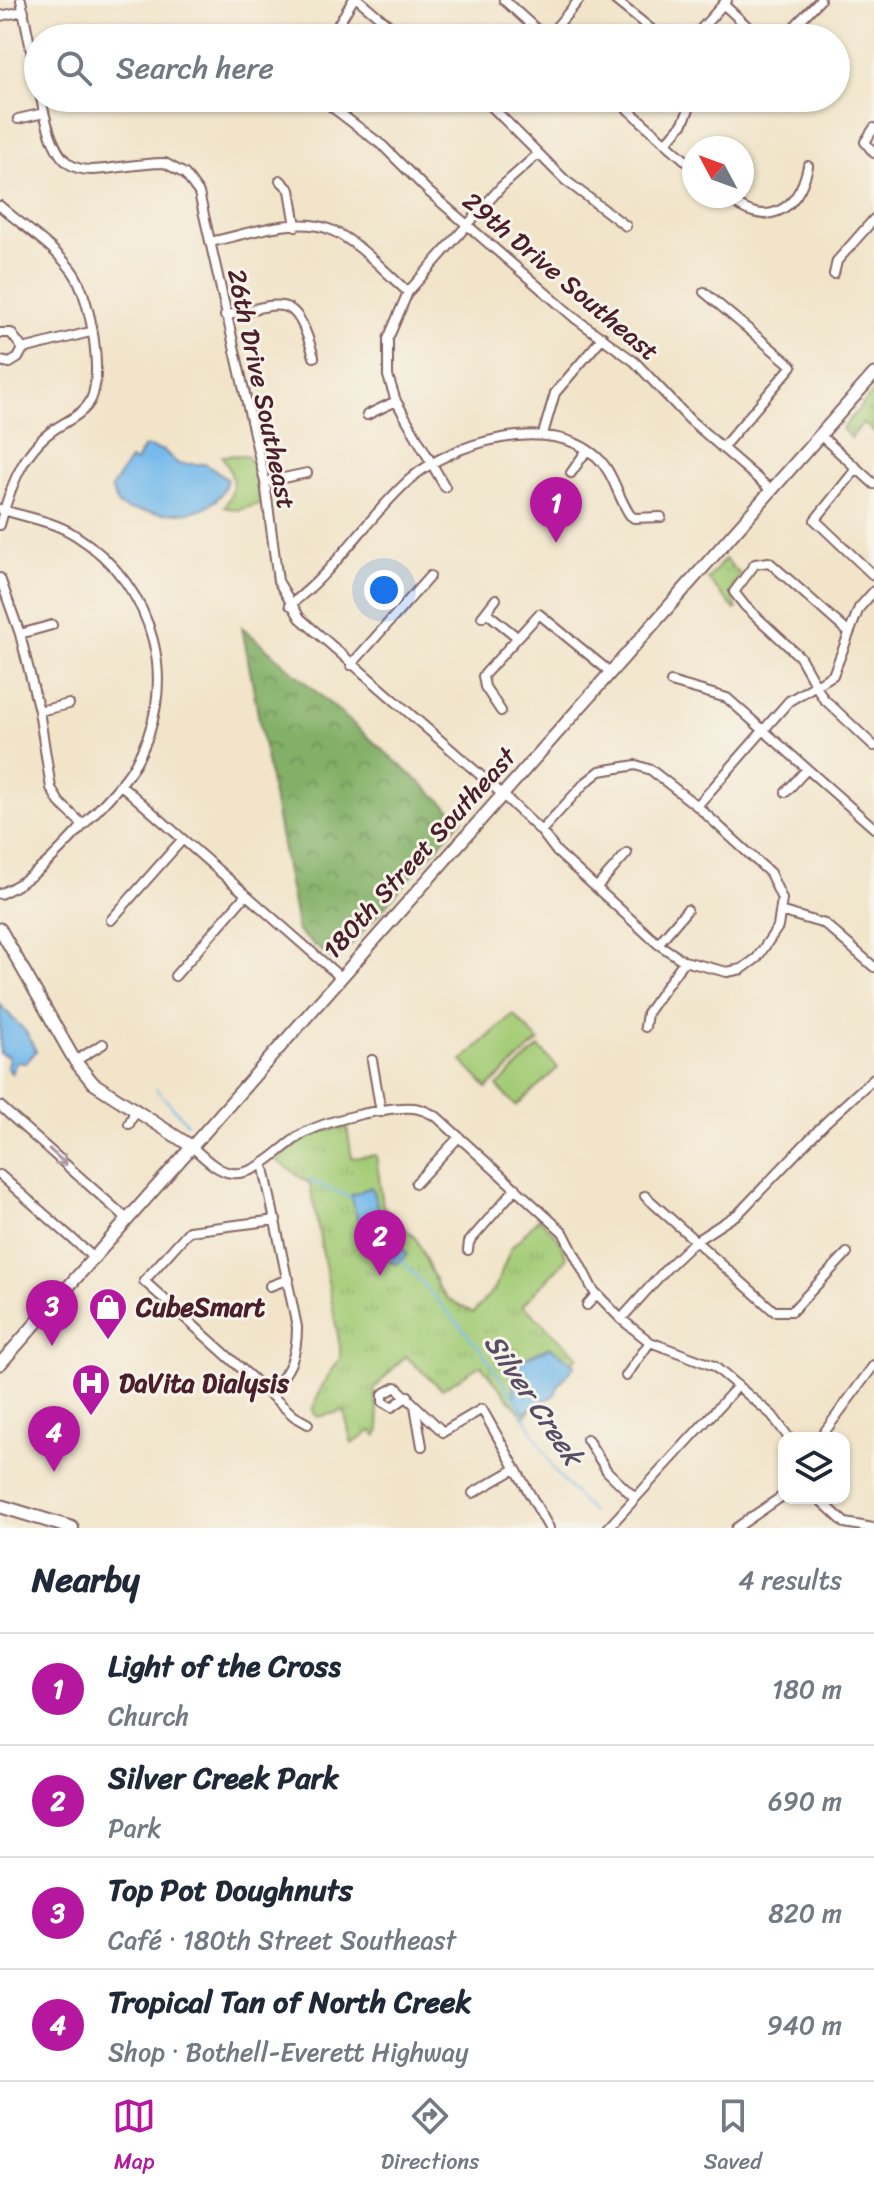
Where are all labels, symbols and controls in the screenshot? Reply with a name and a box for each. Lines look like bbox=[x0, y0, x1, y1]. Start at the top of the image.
search box bbox=[24, 24, 850, 112]
text: Search here bbox=[116, 41, 274, 95]
icon: search bbox=[52, 46, 96, 90]
north arrow bbox=[682, 136, 754, 208]
street label: 29th Drive Southeast bbox=[452, 179, 670, 373]
street label: 26th Drive Southeast bbox=[214, 264, 310, 514]
pin: 1 bbox=[530, 477, 582, 543]
your location bbox=[364, 570, 404, 610]
street label: 180th Street Southeast bbox=[310, 735, 529, 970]
one-way arrow bbox=[48, 1148, 68, 1166]
pin: 2 bbox=[354, 1210, 406, 1276]
pin: 3 bbox=[26, 1280, 78, 1346]
place label: CubeSmart bbox=[135, 1284, 266, 1330]
shop icon: CubeSmart bbox=[87, 1286, 129, 1341]
water label: Silver Creek bbox=[471, 1323, 598, 1478]
place label: DaVita Dialysis bbox=[119, 1360, 290, 1406]
hospital icon: DaVita Dialysis bbox=[70, 1362, 112, 1417]
pin: 4 bbox=[28, 1406, 80, 1472]
map controls bbox=[778, 1432, 850, 1504]
button: layers bbox=[778, 1432, 850, 1504]
text: Nearby bbox=[32, 1550, 140, 1610]
text: 4 results bbox=[738, 1557, 842, 1603]
text: Light of the Cross bbox=[108, 1639, 341, 1693]
text: 1 bbox=[52, 1666, 64, 1712]
text: 180 m bbox=[772, 1666, 842, 1712]
text: Church bbox=[108, 1693, 189, 1739]
text: Silver Creek Park bbox=[108, 1751, 339, 1805]
text: 2 bbox=[50, 1778, 66, 1824]
text: 690 m bbox=[768, 1778, 842, 1824]
text: Park bbox=[108, 1805, 161, 1851]
text: Top Pot Doughnuts bbox=[108, 1863, 353, 1917]
text: 3 bbox=[51, 1890, 65, 1936]
text: 820 m bbox=[768, 1890, 842, 1936]
text: Café · 180th Street Southeast bbox=[108, 1917, 456, 1963]
text: Tropical Tan of North Creek bbox=[108, 1975, 471, 2029]
text: 4 bbox=[50, 2002, 66, 2048]
text: 940 m bbox=[767, 2002, 842, 2048]
text: Shop · Bothell-Everett Highway bbox=[108, 2029, 468, 2075]
tab: Map bbox=[112, 2094, 156, 2181]
tab: Directions bbox=[381, 2094, 479, 2181]
tab: Saved bbox=[704, 2094, 762, 2181]

